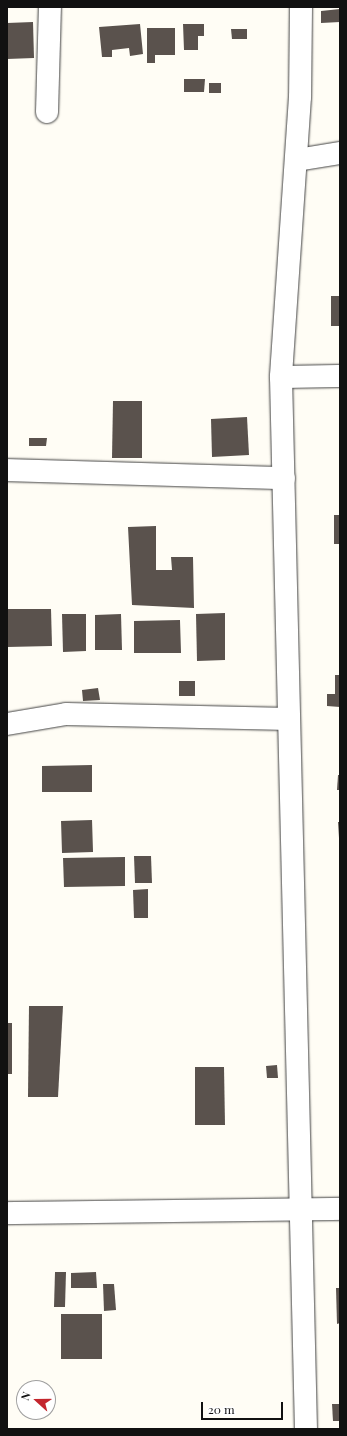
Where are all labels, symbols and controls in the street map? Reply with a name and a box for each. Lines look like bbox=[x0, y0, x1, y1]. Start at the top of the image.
north arrow bbox=[16, 1380, 56, 1420]
text: N bbox=[17, 1389, 34, 1402]
scale bar bbox=[203, 1394, 285, 1420]
text: 20 m bbox=[208, 1401, 235, 1417]

